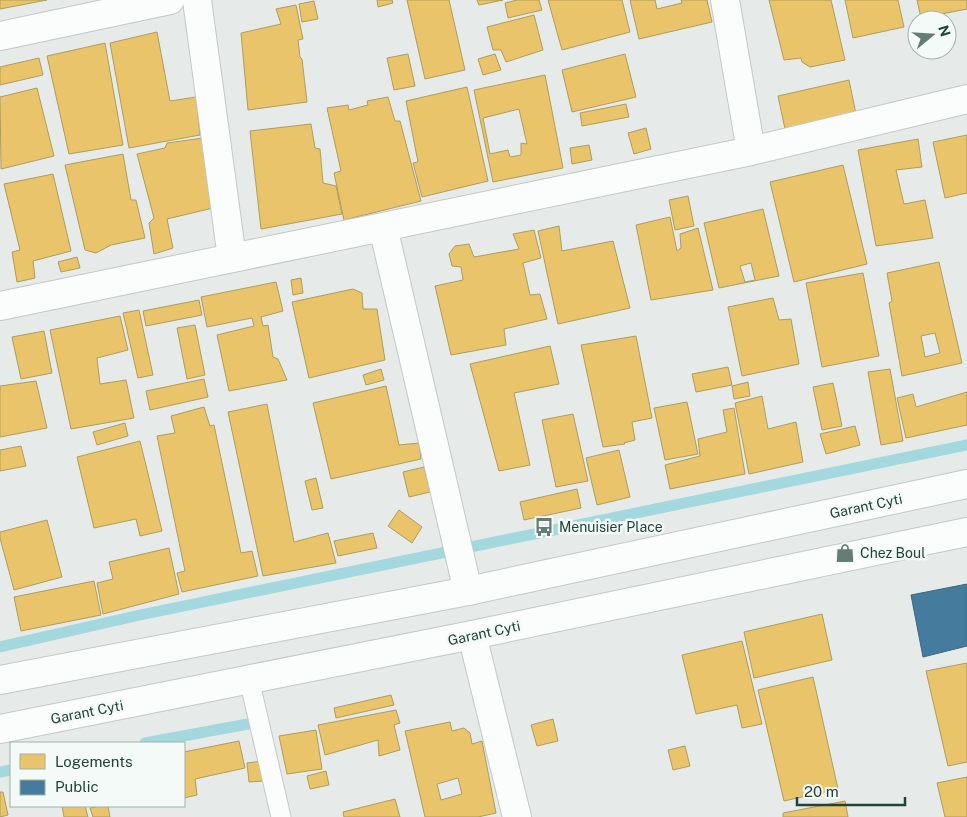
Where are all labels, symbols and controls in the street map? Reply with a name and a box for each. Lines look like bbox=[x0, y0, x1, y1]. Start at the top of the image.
north arrow bbox=[907, 10, 957, 60]
text: N bbox=[935, 23, 954, 39]
street label: Garant Cyti bbox=[828, 491, 904, 521]
bus stop icon: Menuisier Place bbox=[533, 516, 555, 538]
place label: Menuisier Place bbox=[559, 519, 663, 535]
shop icon: Chez Boul bbox=[834, 542, 856, 564]
place label: Chez Boul bbox=[860, 545, 925, 561]
street label: Garant Cyti bbox=[446, 618, 522, 648]
street label: Garant Cyti bbox=[49, 697, 125, 727]
legend bbox=[10, 742, 185, 807]
text: Logements bbox=[55, 753, 133, 770]
scale bar bbox=[797, 774, 904, 806]
text: Public bbox=[55, 778, 99, 795]
text: 20 m bbox=[804, 783, 839, 800]

